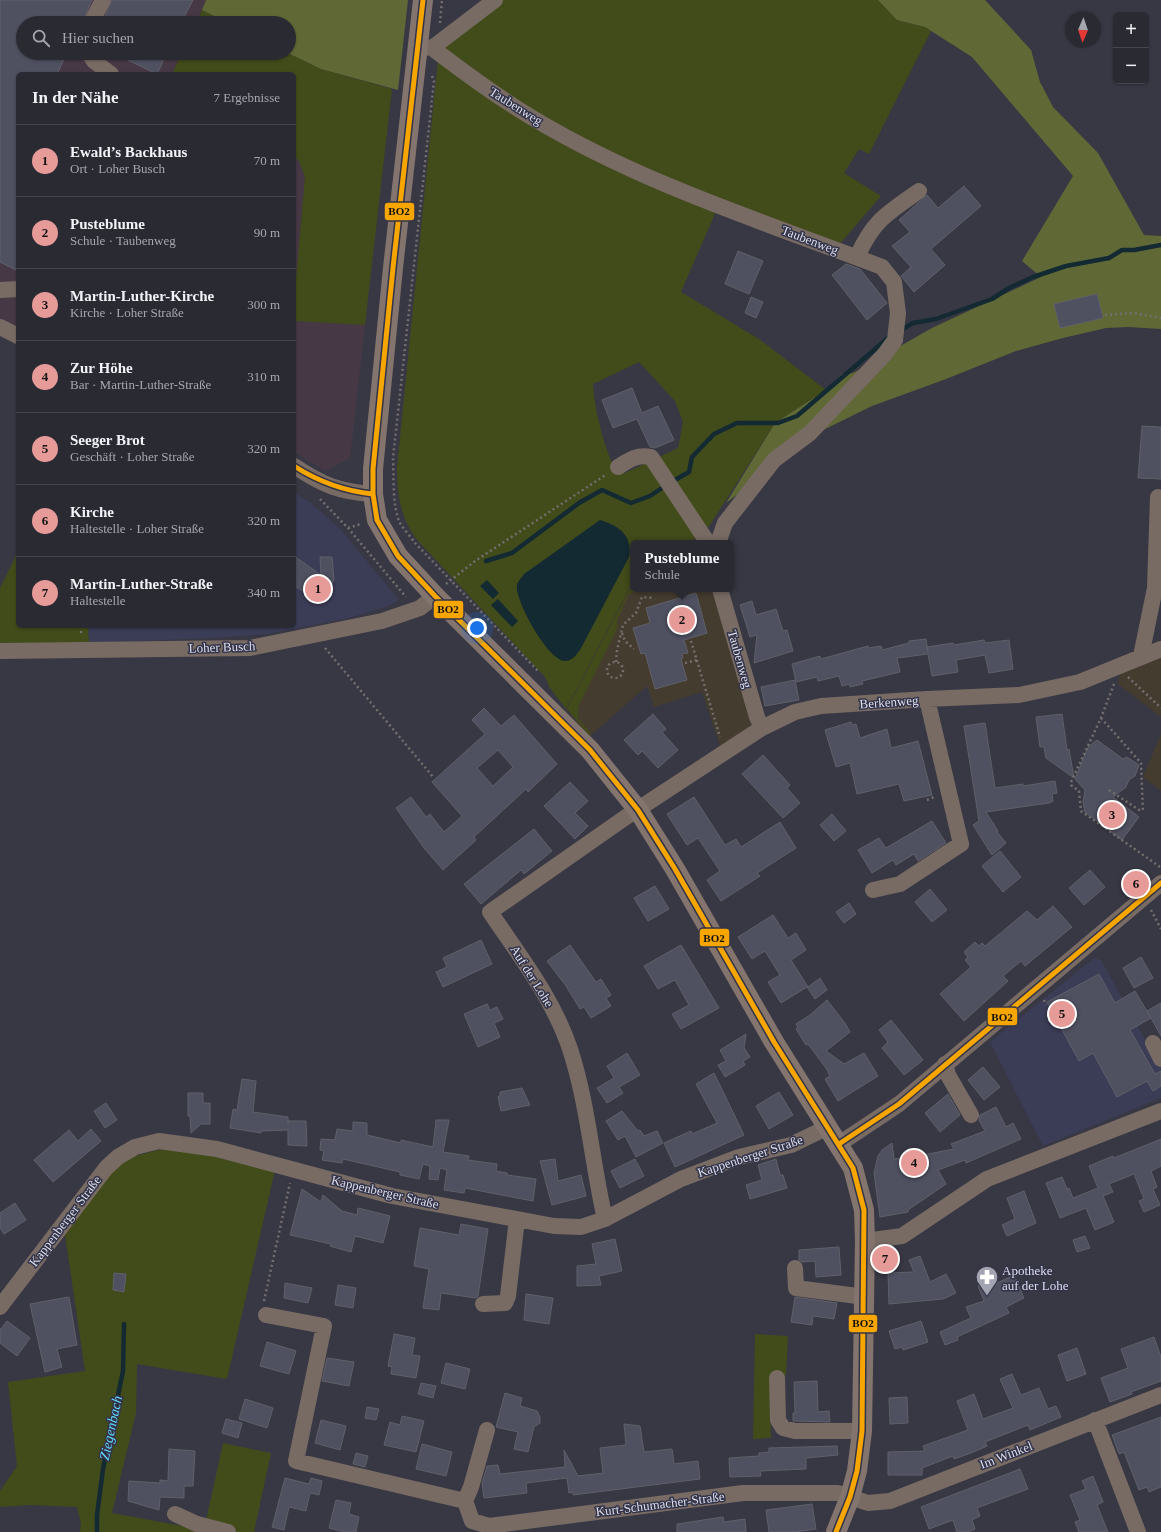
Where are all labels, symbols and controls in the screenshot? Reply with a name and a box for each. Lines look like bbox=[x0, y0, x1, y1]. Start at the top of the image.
north arrow bbox=[1065, 12, 1101, 48]
map controls bbox=[1113, 12, 1149, 84]
button: + bbox=[1113, 12, 1149, 48]
search box bbox=[16, 16, 296, 60]
icon: search bbox=[30, 27, 52, 49]
text: Hier suchen bbox=[62, 30, 134, 46]
button: − bbox=[1113, 48, 1149, 84]
street label: Taubenweg bbox=[487, 84, 546, 128]
text: In der Nähe bbox=[32, 88, 119, 107]
text: 7 Ergebnisse bbox=[213, 90, 280, 105]
text: Ewald’s Backhaus bbox=[70, 144, 187, 160]
text: 1 bbox=[42, 153, 48, 168]
text: 70 m bbox=[254, 153, 280, 168]
text: Ort · Loher Busch bbox=[70, 161, 165, 176]
line badge: BO2 bbox=[384, 202, 415, 221]
text: BO2 bbox=[388, 205, 410, 217]
text: Pusteblume bbox=[70, 216, 145, 232]
street label: Taubenweg bbox=[779, 222, 841, 258]
text: 2 bbox=[42, 225, 48, 240]
text: 90 m bbox=[254, 225, 280, 240]
text: Schule · Taubenweg bbox=[70, 233, 176, 248]
text: Martin-Luther-Kirche bbox=[70, 288, 214, 304]
text: 3 bbox=[42, 297, 48, 312]
text: 300 m bbox=[247, 297, 280, 312]
text: Kirche · Loher Straße bbox=[70, 305, 184, 320]
text: Zur Höhe bbox=[70, 360, 133, 376]
text: 4 bbox=[42, 369, 48, 384]
text: 310 m bbox=[247, 369, 280, 384]
text: Bar · Martin-Luther-Straße bbox=[70, 377, 211, 392]
text: Seeger Brot bbox=[70, 432, 145, 448]
text: 5 bbox=[42, 441, 48, 456]
text: 320 m bbox=[247, 441, 280, 456]
text: Geschäft · Loher Straße bbox=[70, 449, 195, 464]
text: Kirche bbox=[70, 504, 114, 520]
text: 6 bbox=[42, 513, 48, 528]
text: 320 m bbox=[247, 513, 280, 528]
text: Haltestelle · Loher Straße bbox=[70, 521, 204, 536]
popup bbox=[630, 540, 734, 592]
text: Pusteblume bbox=[645, 550, 720, 566]
text: Schule bbox=[645, 567, 680, 582]
pin: 1 bbox=[305, 574, 331, 604]
text: Martin-Luther-Straße bbox=[70, 576, 213, 592]
text: 7 bbox=[42, 585, 48, 600]
text: 340 m bbox=[247, 585, 280, 600]
text: Haltestelle bbox=[70, 593, 126, 608]
line badge: BO2 bbox=[433, 600, 464, 619]
text: BO2 bbox=[437, 603, 459, 615]
pin: 2 bbox=[669, 605, 695, 635]
your location bbox=[467, 618, 487, 638]
street label: Taubenweg bbox=[725, 628, 756, 690]
street label: Loher Busch bbox=[188, 638, 256, 656]
street label: Berkenweg bbox=[859, 692, 920, 712]
pin: 3 bbox=[1099, 800, 1125, 830]
pin: 6 bbox=[1123, 869, 1149, 899]
line badge: BO2 bbox=[699, 928, 730, 947]
text: BO2 bbox=[703, 932, 725, 944]
street label: Auf der Lohe bbox=[507, 942, 557, 1010]
pin: 5 bbox=[1049, 999, 1075, 1029]
line badge: BO2 bbox=[987, 1007, 1018, 1026]
text: BO2 bbox=[991, 1011, 1013, 1023]
street label: Kappenberger Straße bbox=[695, 1132, 805, 1180]
pin: 4 bbox=[901, 1148, 927, 1178]
street label: Kappenberger Straße bbox=[26, 1172, 104, 1269]
street label: Kappenberger Straße bbox=[330, 1172, 440, 1212]
pin: 7 bbox=[872, 1244, 898, 1274]
place label: Apotheke auf der Lohe bbox=[1002, 1263, 1069, 1293]
pharmacy icon: Apotheke auf der Lohe bbox=[974, 1264, 1000, 1297]
line badge: BO2 bbox=[848, 1314, 878, 1333]
text: BO2 bbox=[852, 1317, 874, 1329]
water label: Ziegenbach bbox=[97, 1394, 125, 1462]
street label: Im Winkel bbox=[978, 1438, 1035, 1472]
street label: Kurt-Schumacher-Straße bbox=[595, 1489, 725, 1519]

